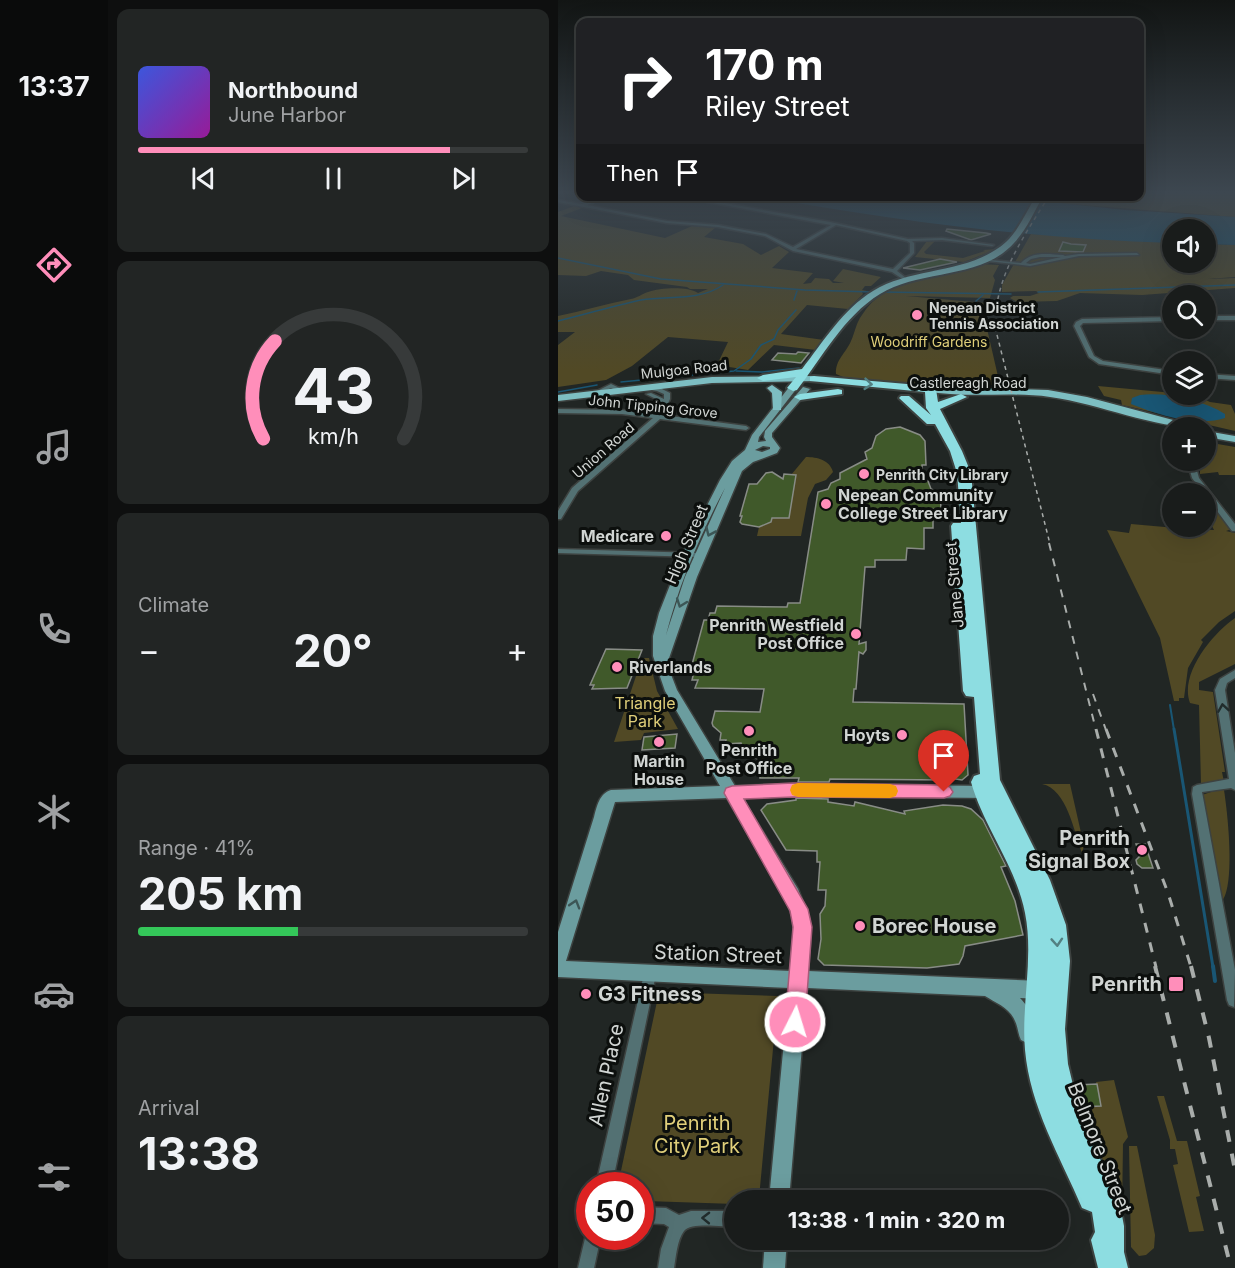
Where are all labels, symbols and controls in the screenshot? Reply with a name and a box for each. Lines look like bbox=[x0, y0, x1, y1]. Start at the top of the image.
text: 170 m bbox=[705, 39, 823, 90]
icon: right bbox=[606, 42, 684, 120]
text: 13:37 bbox=[18, 70, 90, 103]
text: Northbound bbox=[228, 77, 358, 103]
text: Riley Street bbox=[705, 90, 850, 123]
text: June Harbor bbox=[228, 103, 346, 127]
icon: arrive bbox=[671, 156, 704, 189]
text: Then bbox=[606, 160, 659, 186]
icon: previous bbox=[187, 162, 220, 195]
icon: pause bbox=[317, 162, 350, 195]
icon: next bbox=[447, 162, 480, 195]
map controls bbox=[1162, 219, 1216, 537]
button: sound bbox=[1162, 219, 1216, 273]
icon: directions bbox=[33, 244, 75, 286]
button: search bbox=[1162, 285, 1216, 339]
place label: Nepean District Tennis Association bbox=[929, 299, 1059, 332]
marker: Nepean District Tennis Association bbox=[910, 308, 924, 322]
park label: Woodriff Gardens bbox=[871, 333, 987, 350]
button: layers bbox=[1162, 351, 1216, 405]
text: 43 bbox=[292, 353, 374, 428]
street label: Mulgoa Road bbox=[640, 356, 728, 382]
street label: Castlereagh Road bbox=[909, 374, 1027, 391]
one-way arrow bbox=[863, 377, 872, 390]
street label: John Tipping Grove bbox=[587, 391, 719, 421]
button: + bbox=[1162, 417, 1216, 471]
street label: Union Road bbox=[569, 419, 637, 481]
text: km/h bbox=[308, 424, 358, 450]
icon: music bbox=[33, 426, 75, 468]
place label: Penrith City Library bbox=[876, 466, 1009, 483]
marker: Penrith City Library bbox=[857, 467, 871, 481]
button: − bbox=[1162, 483, 1216, 537]
place label: Nepean Community College Street Library bbox=[838, 485, 1008, 523]
marker: Nepean Community College Street Library bbox=[819, 497, 833, 511]
street label: High Street bbox=[660, 501, 712, 587]
place label: Medicare bbox=[581, 526, 654, 546]
one-way arrow bbox=[705, 526, 717, 537]
marker: Medicare bbox=[659, 529, 673, 543]
street label: Jane Street bbox=[940, 541, 968, 629]
text: Climate bbox=[138, 593, 209, 617]
one-way arrow bbox=[676, 597, 689, 608]
icon: phone bbox=[33, 608, 75, 650]
place label: Penrith Westfield Post Office bbox=[709, 615, 844, 653]
text: 20° bbox=[293, 623, 373, 678]
marker: Penrith Westfield Post Office bbox=[849, 627, 863, 641]
text: − bbox=[138, 630, 160, 670]
text: + bbox=[506, 630, 528, 670]
place label: Riverlands bbox=[629, 657, 712, 677]
marker: Riverlands bbox=[610, 660, 624, 674]
park label: Triangle Park bbox=[614, 693, 676, 731]
one-way arrow bbox=[1217, 703, 1229, 712]
marker: Penrith Post Office bbox=[742, 724, 756, 738]
place label: Hoyts bbox=[844, 725, 890, 745]
marker: Hoyts bbox=[895, 728, 909, 742]
pin bbox=[918, 730, 969, 792]
marker: Martin House bbox=[652, 735, 666, 749]
icon: arrive bbox=[927, 739, 960, 772]
place label: Penrith Post Office bbox=[706, 740, 792, 778]
place label: Martin House bbox=[633, 751, 685, 789]
icon: climate bbox=[33, 791, 75, 833]
place label: Penrith Signal Box bbox=[1028, 826, 1130, 873]
text: Range · 41% bbox=[138, 836, 255, 860]
marker: Penrith Signal Box bbox=[1135, 843, 1149, 857]
text: 205 km bbox=[138, 866, 303, 921]
one-way arrow bbox=[568, 899, 580, 910]
place label: Borec House bbox=[872, 914, 996, 938]
marker: Borec House bbox=[853, 919, 867, 933]
one-way arrow bbox=[1050, 937, 1063, 946]
street label: Station Street bbox=[654, 940, 783, 968]
place label: Penrith bbox=[1091, 972, 1162, 996]
icon: car bbox=[33, 973, 75, 1015]
marker: Penrith bbox=[1167, 975, 1185, 993]
place label: G3 Fitness bbox=[598, 982, 702, 1006]
marker: G3 Fitness bbox=[579, 987, 593, 1001]
position arrow bbox=[763, 990, 827, 1054]
street label: Allen Place bbox=[583, 1021, 629, 1129]
street label: Belmore Street bbox=[1063, 1079, 1138, 1218]
text: Arrival bbox=[138, 1096, 200, 1120]
park label: Penrith City Park bbox=[654, 1111, 740, 1158]
text: 13:38 bbox=[138, 1126, 260, 1181]
icon: filters bbox=[33, 1156, 75, 1198]
speed limit sign: 50 bbox=[576, 1172, 654, 1250]
text: 13:38 · 1 min · 320 m bbox=[788, 1207, 1005, 1233]
one-way arrow bbox=[701, 1212, 710, 1224]

